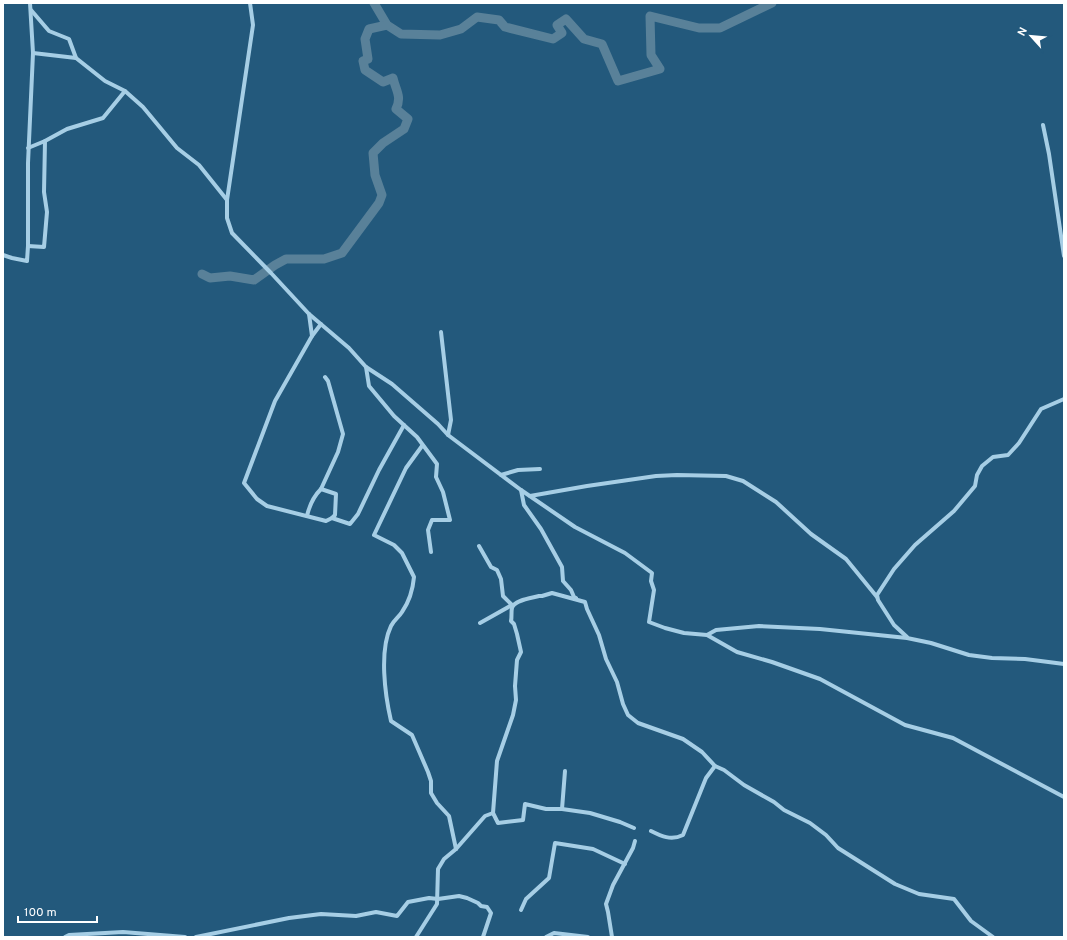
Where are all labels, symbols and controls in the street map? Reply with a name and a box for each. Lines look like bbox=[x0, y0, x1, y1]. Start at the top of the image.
north arrow bbox=[1011, 16, 1051, 56]
text: N bbox=[1015, 25, 1031, 39]
scale bar bbox=[18, 898, 97, 924]
text: 100 m bbox=[24, 905, 57, 921]

